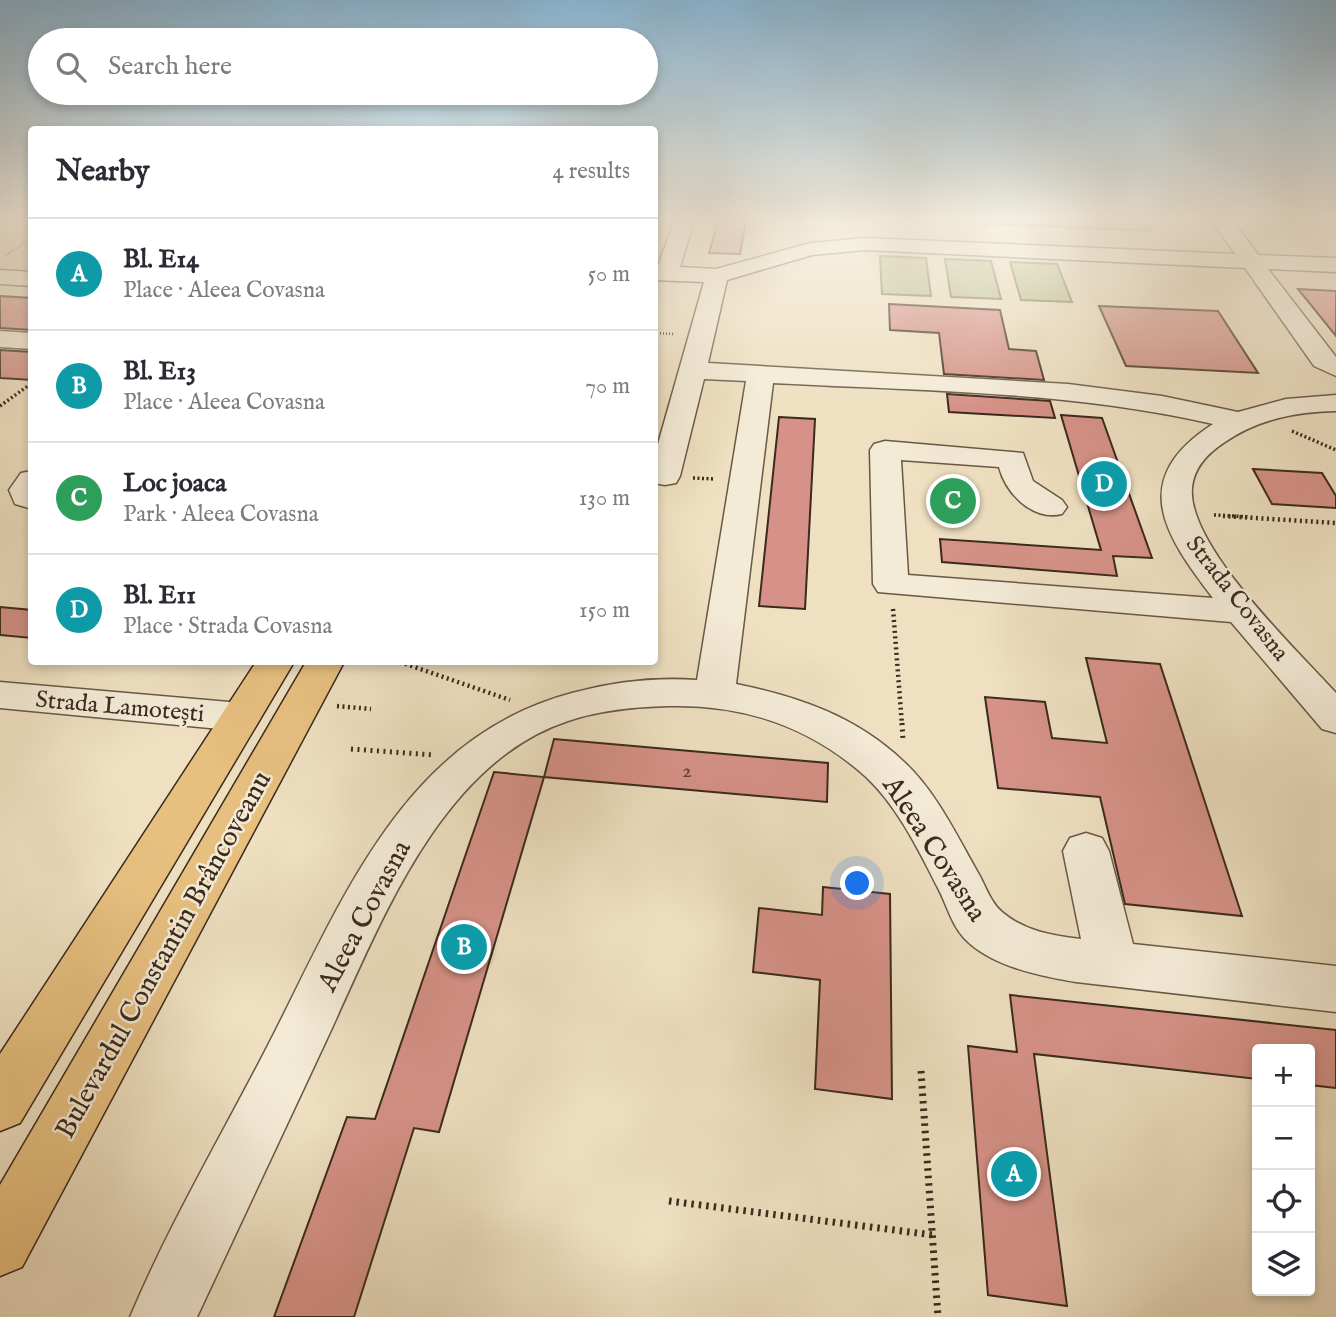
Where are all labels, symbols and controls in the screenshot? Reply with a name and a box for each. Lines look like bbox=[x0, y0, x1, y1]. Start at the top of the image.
search box bbox=[28, 28, 658, 105]
icon: search bbox=[52, 48, 90, 86]
text: Search here bbox=[108, 50, 232, 83]
text: Nearby bbox=[56, 153, 149, 191]
text: 4 results bbox=[552, 157, 630, 186]
text: Bl. E14 bbox=[123, 243, 199, 276]
text: A bbox=[71, 260, 87, 289]
text: 50 m bbox=[588, 260, 630, 289]
text: Place · Aleea Covasna bbox=[123, 276, 325, 305]
text: Bl. E13 bbox=[123, 355, 196, 388]
text: B bbox=[71, 372, 87, 401]
text: 70 m bbox=[585, 372, 630, 401]
text: Place · Aleea Covasna bbox=[123, 388, 325, 417]
pin: D bbox=[1081, 458, 1127, 510]
text: Loc joaca bbox=[123, 467, 226, 500]
pin: C bbox=[930, 475, 976, 527]
text: C bbox=[71, 484, 87, 513]
text: 130 m bbox=[579, 484, 630, 513]
text: Park · Aleea Covasna bbox=[123, 500, 319, 529]
street label: Strada Covasna bbox=[1178, 530, 1296, 668]
text: Bl. E11 bbox=[123, 579, 196, 612]
text: D bbox=[70, 596, 88, 625]
text: 150 m bbox=[579, 596, 630, 625]
text: Place · Strada Covasna bbox=[123, 612, 332, 641]
street label: Strada Lamotești bbox=[34, 685, 206, 730]
house number: 2 bbox=[682, 758, 692, 785]
street label: Bulevardul Constantin Brâncoveanu bbox=[48, 765, 280, 1145]
street label: Aleea Covasna bbox=[873, 769, 994, 929]
street label: Aleea Covasna bbox=[310, 834, 420, 999]
your location bbox=[840, 866, 874, 900]
pin: B bbox=[441, 921, 487, 973]
map controls bbox=[1252, 1044, 1315, 1296]
button: + bbox=[1252, 1044, 1315, 1107]
button: − bbox=[1252, 1107, 1315, 1170]
pin: A bbox=[991, 1148, 1037, 1200]
button: locate bbox=[1252, 1170, 1315, 1233]
button: layers bbox=[1252, 1233, 1315, 1296]

